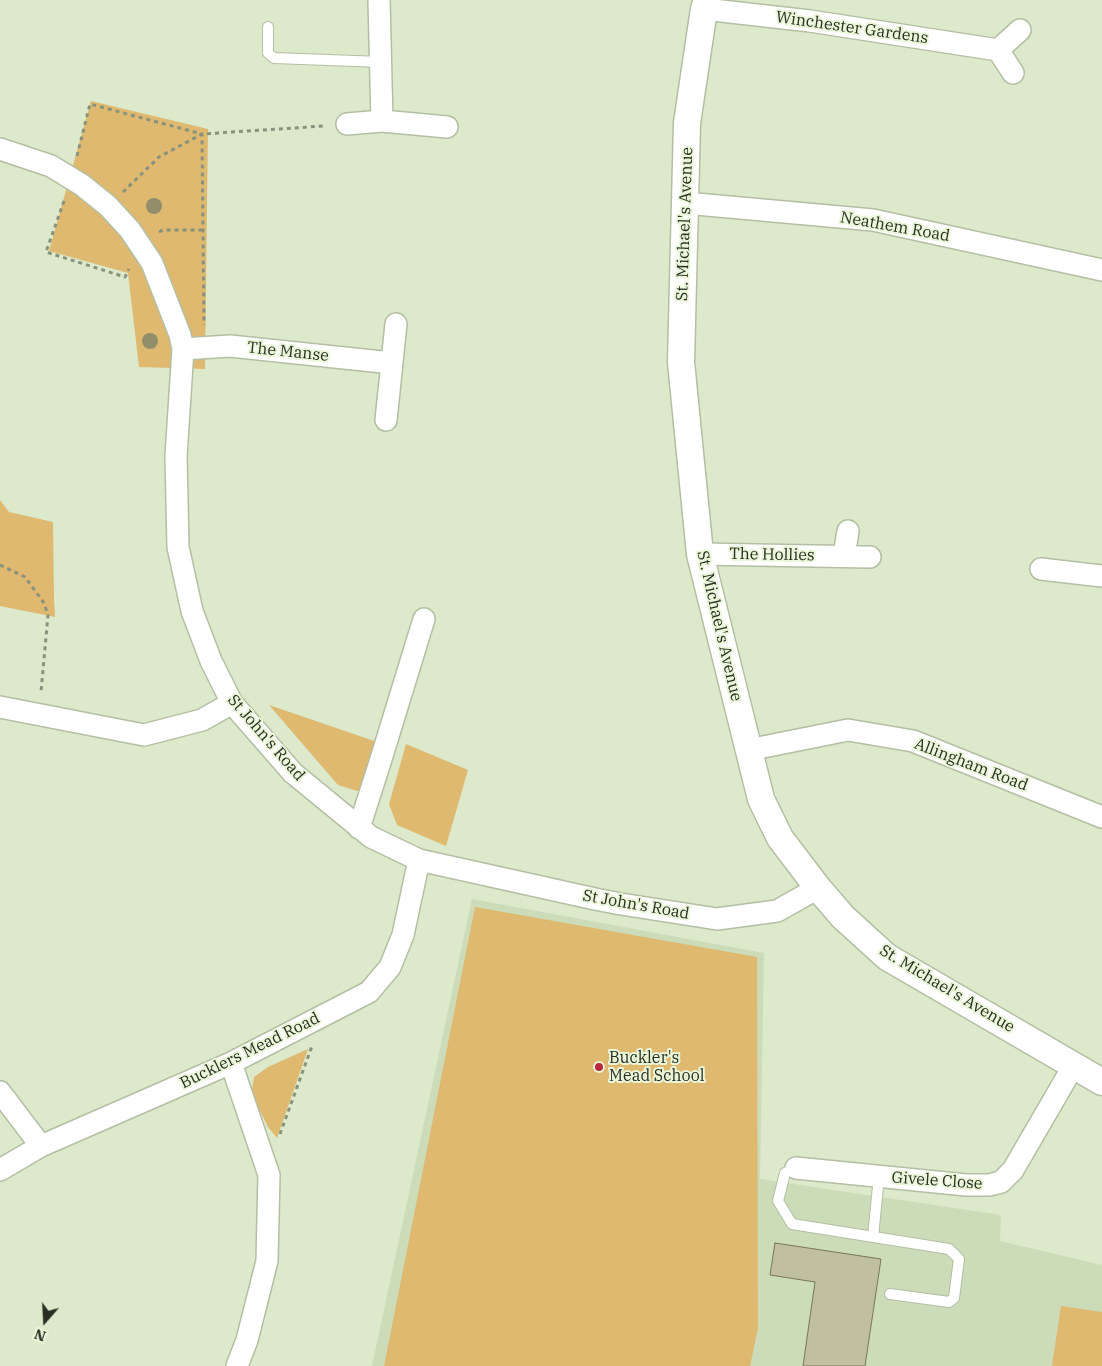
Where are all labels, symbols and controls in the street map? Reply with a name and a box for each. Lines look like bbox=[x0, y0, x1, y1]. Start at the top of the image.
street label: Winchester Gardens bbox=[774, 8, 930, 48]
street label: St. Michael's Avenue bbox=[673, 147, 697, 301]
street label: Neathem Road bbox=[839, 208, 951, 246]
street label: The Manse bbox=[246, 338, 330, 366]
street label: The Hollies bbox=[729, 545, 815, 565]
street label: St. Michael's Avenue bbox=[692, 549, 746, 703]
street label: St John's Road bbox=[223, 691, 309, 785]
street label: Allingham Road bbox=[911, 734, 1031, 796]
street label: St John's Road bbox=[581, 886, 691, 924]
street label: St. Michael's Avenue bbox=[876, 941, 1018, 1037]
street label: Bucklers Mead Road bbox=[177, 1009, 323, 1093]
place label: Buckler's Mead School bbox=[609, 1048, 705, 1086]
marker: Buckler's Mead School bbox=[593, 1061, 605, 1073]
street label: Givele Close bbox=[891, 1168, 983, 1194]
north arrow bbox=[20, 1296, 70, 1346]
text: N bbox=[32, 1325, 48, 1345]

